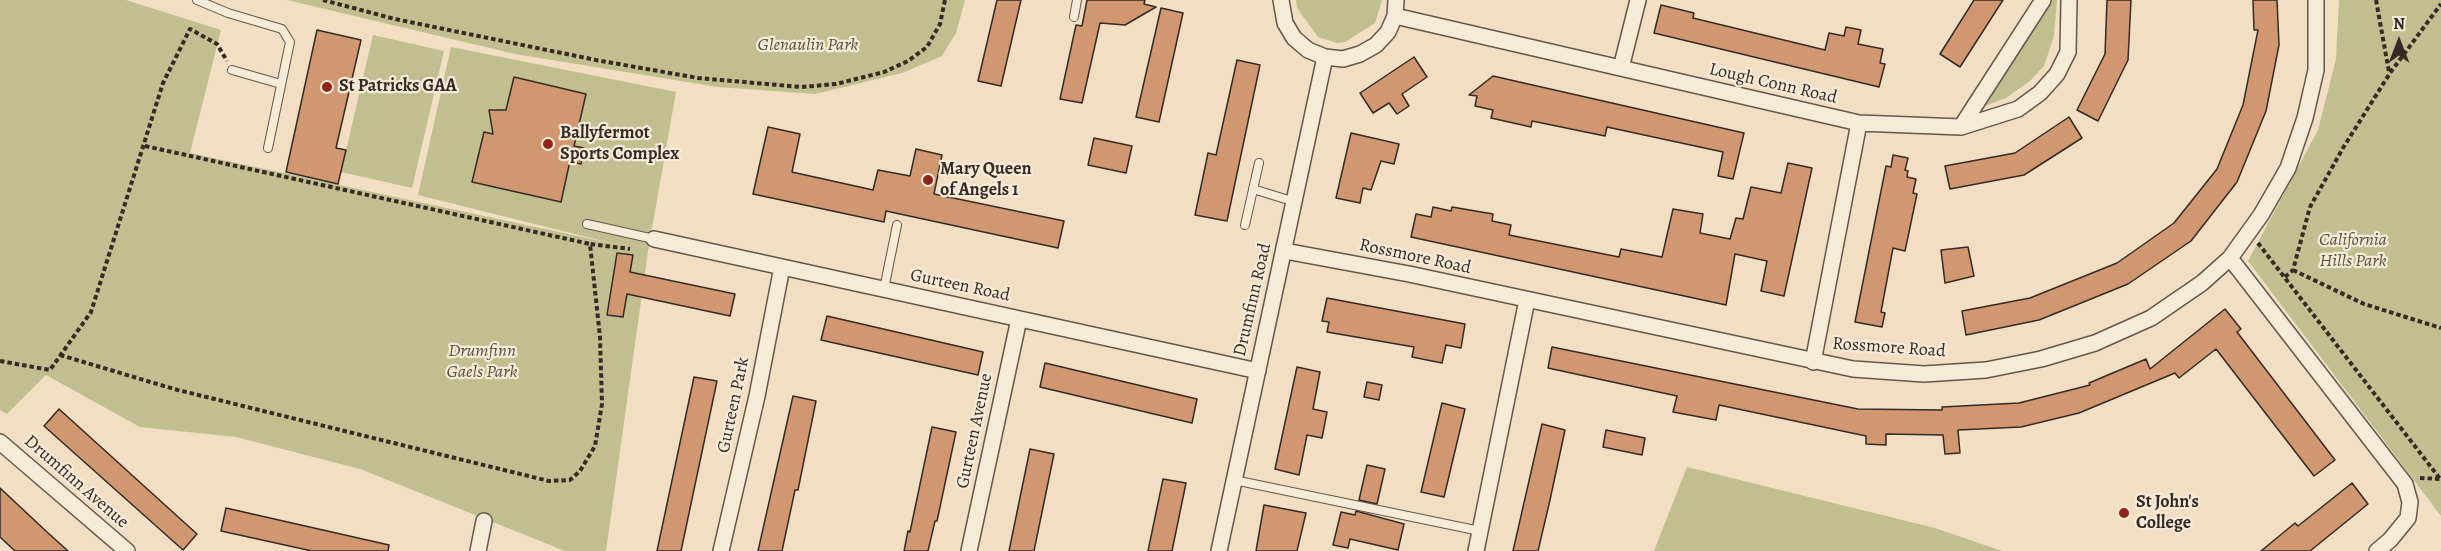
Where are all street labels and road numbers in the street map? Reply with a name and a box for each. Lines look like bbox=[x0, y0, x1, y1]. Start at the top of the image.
street label: Lough Conn Road bbox=[1707, 59, 1839, 109]
street label: Rossmore Road bbox=[1357, 235, 1473, 279]
street label: Drumfinn Road bbox=[1229, 241, 1277, 359]
street label: Gurteen Road bbox=[908, 265, 1012, 307]
street label: Rossmore Road bbox=[1832, 333, 1946, 363]
street label: Gurteen Park bbox=[713, 355, 755, 455]
street label: Gurteen Avenue bbox=[952, 371, 998, 491]
street label: Drumfinn Avenue bbox=[19, 431, 133, 533]

